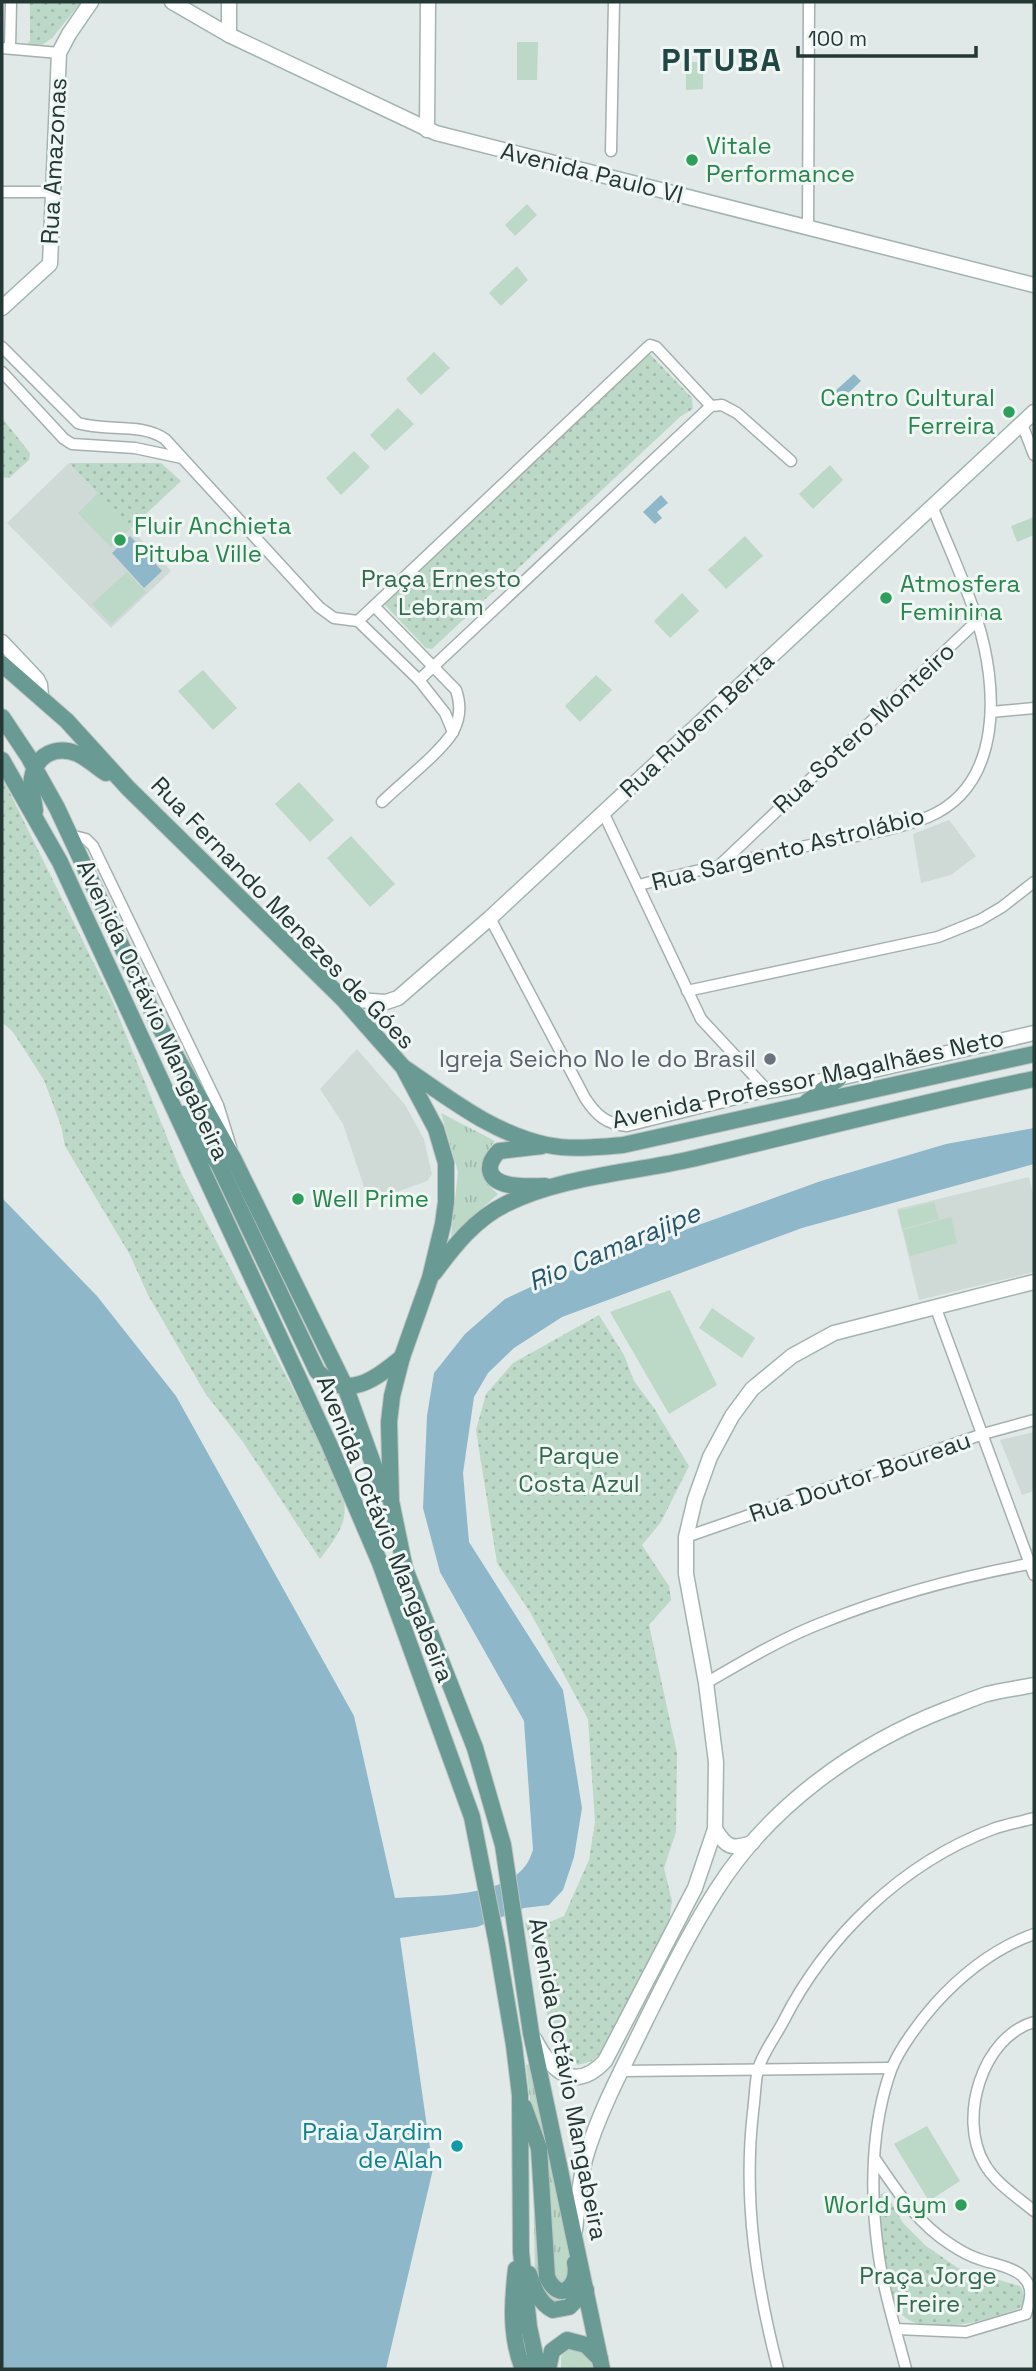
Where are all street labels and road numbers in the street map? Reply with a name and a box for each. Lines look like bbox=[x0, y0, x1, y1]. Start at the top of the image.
street label: Rua Amazonas bbox=[34, 77, 73, 245]
street label: Avenida Paulo VI bbox=[498, 135, 687, 210]
street label: Rua Sotero Monteiro bbox=[766, 635, 961, 820]
street label: Rua Rubem Berta bbox=[613, 645, 781, 804]
street label: Rua Fernando Menezes de Góes bbox=[145, 770, 422, 1056]
street label: Rua Sargento Astrolábio bbox=[648, 800, 927, 897]
street label: Avenida Octávio Mangabeira bbox=[70, 855, 237, 1165]
street label: Avenida Professor Magalhães Neto bbox=[609, 1022, 1007, 1135]
street label: Avenida Octávio Mangabeira bbox=[310, 1371, 461, 1687]
street label: Rua Doutor Boureau bbox=[745, 1424, 975, 1529]
street label: Avenida Octávio Mangabeira bbox=[522, 1915, 615, 2243]

